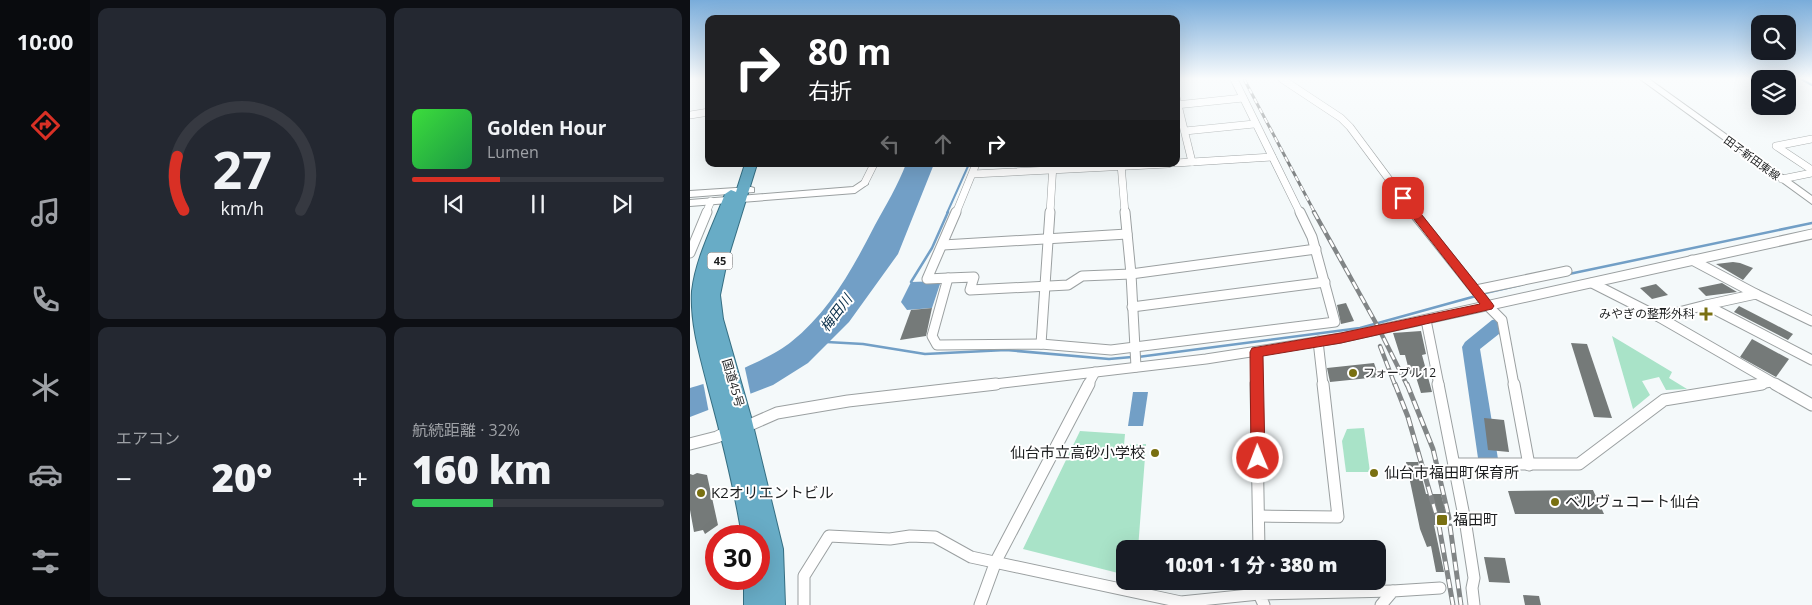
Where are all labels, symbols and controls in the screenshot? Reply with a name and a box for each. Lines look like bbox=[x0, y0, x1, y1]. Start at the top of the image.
map controls bbox=[1751, 15, 1796, 115]
button: search bbox=[1751, 15, 1796, 60]
text: 10:00 bbox=[17, 26, 73, 56]
text: 80 m bbox=[808, 28, 891, 75]
icon: right bbox=[725, 35, 790, 100]
button: layers bbox=[1751, 70, 1796, 115]
text: 右折 bbox=[808, 75, 852, 105]
icon: directions bbox=[28, 108, 63, 143]
text: Golden Hour bbox=[487, 115, 606, 141]
icon: left bbox=[876, 130, 904, 158]
icon: ahead bbox=[929, 130, 957, 158]
icon: right bbox=[982, 130, 1010, 158]
street label: 田子新田東線 bbox=[1721, 132, 1783, 183]
text: 27 bbox=[212, 133, 272, 204]
text: Lumen bbox=[487, 141, 539, 163]
pin bbox=[1382, 177, 1424, 219]
icon: arrive bbox=[1389, 184, 1417, 212]
icon: previous bbox=[440, 190, 468, 218]
icon: pause bbox=[524, 190, 552, 218]
icon: next bbox=[608, 190, 636, 218]
icon: music bbox=[28, 195, 63, 230]
text: km/h bbox=[220, 196, 264, 220]
road number: 45 bbox=[708, 252, 732, 270]
icon: phone bbox=[28, 282, 63, 317]
water label: 梅田川 bbox=[815, 289, 857, 335]
place label: みやぎの整形外科 bbox=[1599, 305, 1695, 322]
marker: みやぎの整形外科 bbox=[1699, 307, 1713, 321]
street label: 国道45号 bbox=[718, 357, 749, 409]
place label: フォーブル12 bbox=[1363, 364, 1436, 381]
marker: フォーブル12 bbox=[1347, 367, 1359, 379]
icon: climate bbox=[28, 370, 63, 405]
text: 航続距離 · 32% bbox=[412, 419, 520, 441]
text: エアコン bbox=[116, 427, 180, 449]
position arrow bbox=[1231, 431, 1283, 483]
place label: 仙台市立高砂小学校 bbox=[1010, 442, 1145, 462]
text: 160 km bbox=[412, 443, 552, 495]
marker: 仙台市立高砂小学校 bbox=[1149, 447, 1161, 459]
text: 20° bbox=[212, 451, 272, 503]
icon: car bbox=[28, 457, 63, 492]
text: − bbox=[116, 459, 132, 497]
text: + bbox=[352, 459, 368, 497]
place label: 仙台市福田町保育所 bbox=[1384, 462, 1519, 482]
marker: 仙台市福田町保育所 bbox=[1368, 467, 1380, 479]
place label: K2オリエントビル bbox=[711, 482, 834, 502]
marker: K2オリエントビル bbox=[695, 487, 707, 499]
place label: ベルヴュコート仙台 bbox=[1565, 491, 1700, 511]
marker: ベルヴュコート仙台 bbox=[1549, 496, 1561, 508]
place label: 福田町 bbox=[1453, 509, 1498, 529]
marker: 福田町 bbox=[1435, 513, 1449, 527]
speed limit sign: 30 bbox=[705, 525, 770, 590]
icon: filters bbox=[28, 544, 63, 579]
text: 10:01 · 1 分 · 380 m bbox=[1164, 552, 1338, 578]

